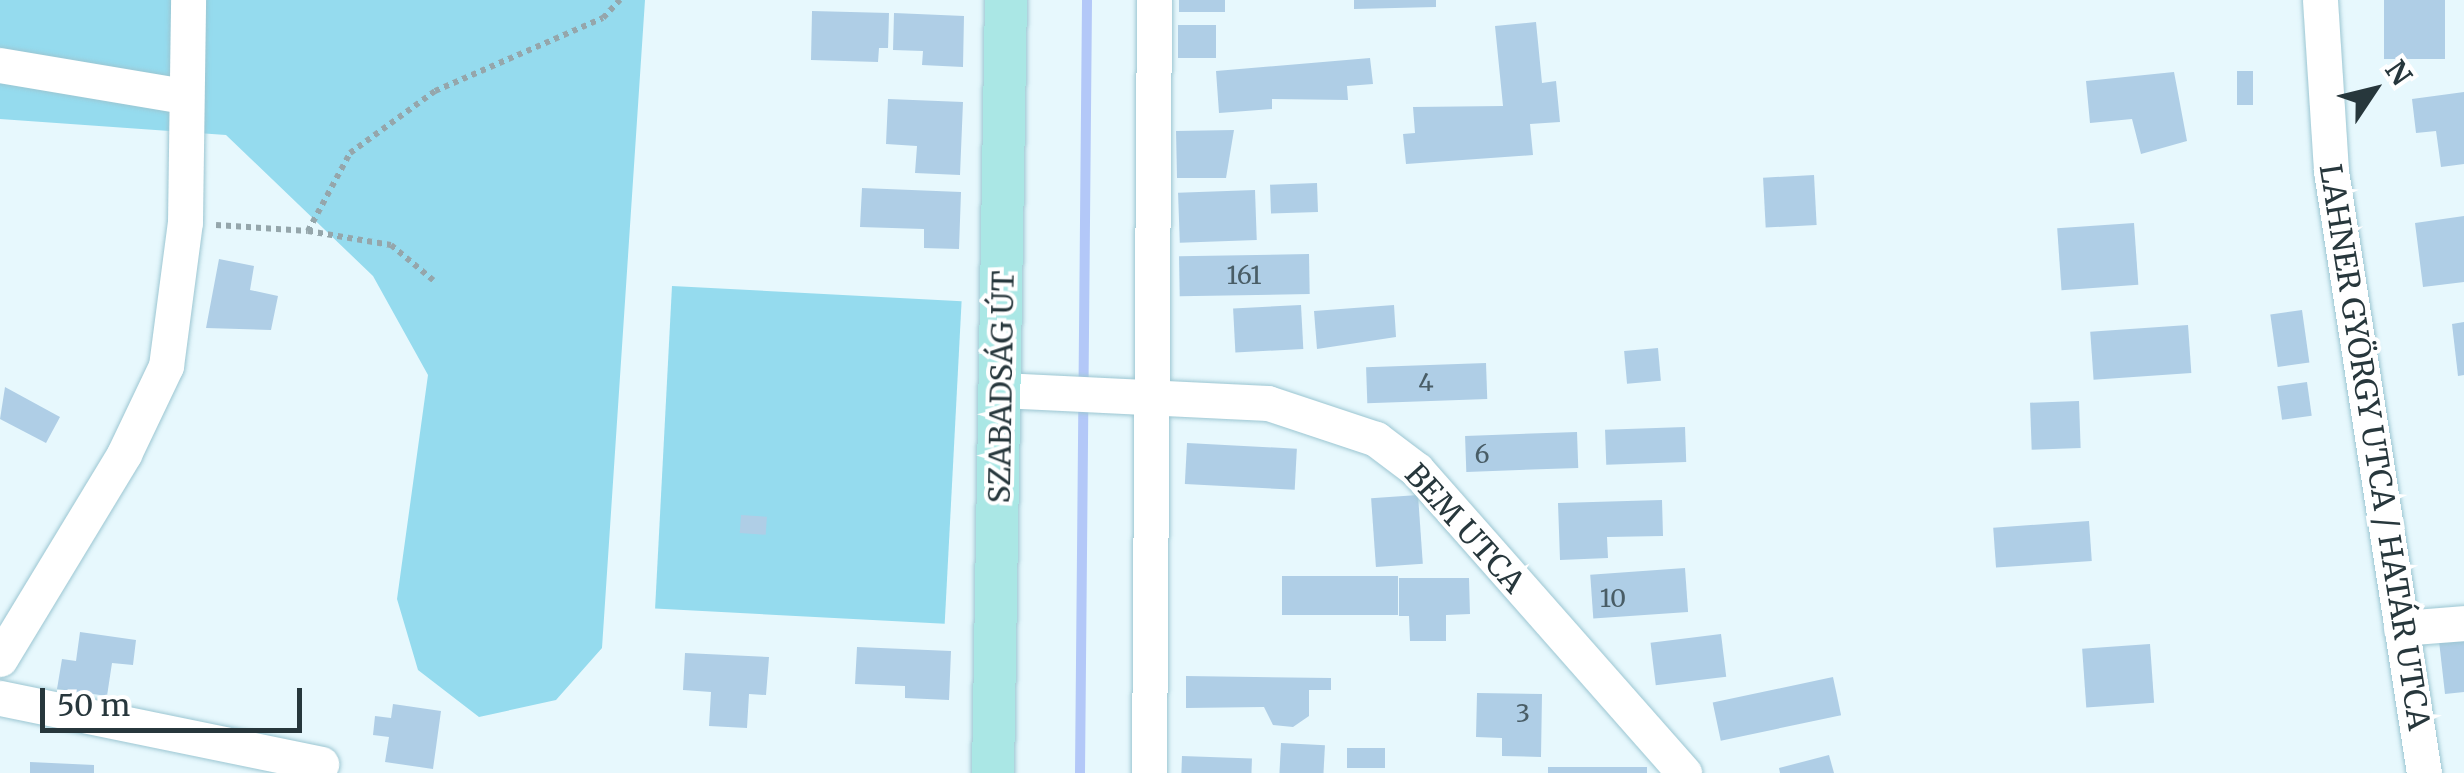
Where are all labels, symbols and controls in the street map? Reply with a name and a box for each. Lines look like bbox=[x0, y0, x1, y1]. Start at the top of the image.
north arrow bbox=[2324, 40, 2424, 140]
text: N bbox=[2377, 53, 2420, 92]
street label: LAHNER GYÖRGY UTCA / HATÁR UTCA bbox=[2312, 162, 2438, 732]
house number: 161 bbox=[1226, 260, 1262, 290]
street label: SZABADSÁG ÚT bbox=[981, 270, 1021, 504]
house number: 4 bbox=[1418, 367, 1434, 397]
house number: 6 bbox=[1474, 439, 1490, 469]
street label: BEM UTCA bbox=[1398, 456, 1532, 600]
house number: 10 bbox=[1600, 583, 1626, 613]
scale bar bbox=[45, 668, 308, 730]
text: 50 m bbox=[57, 686, 130, 724]
house number: 3 bbox=[1516, 698, 1530, 728]

